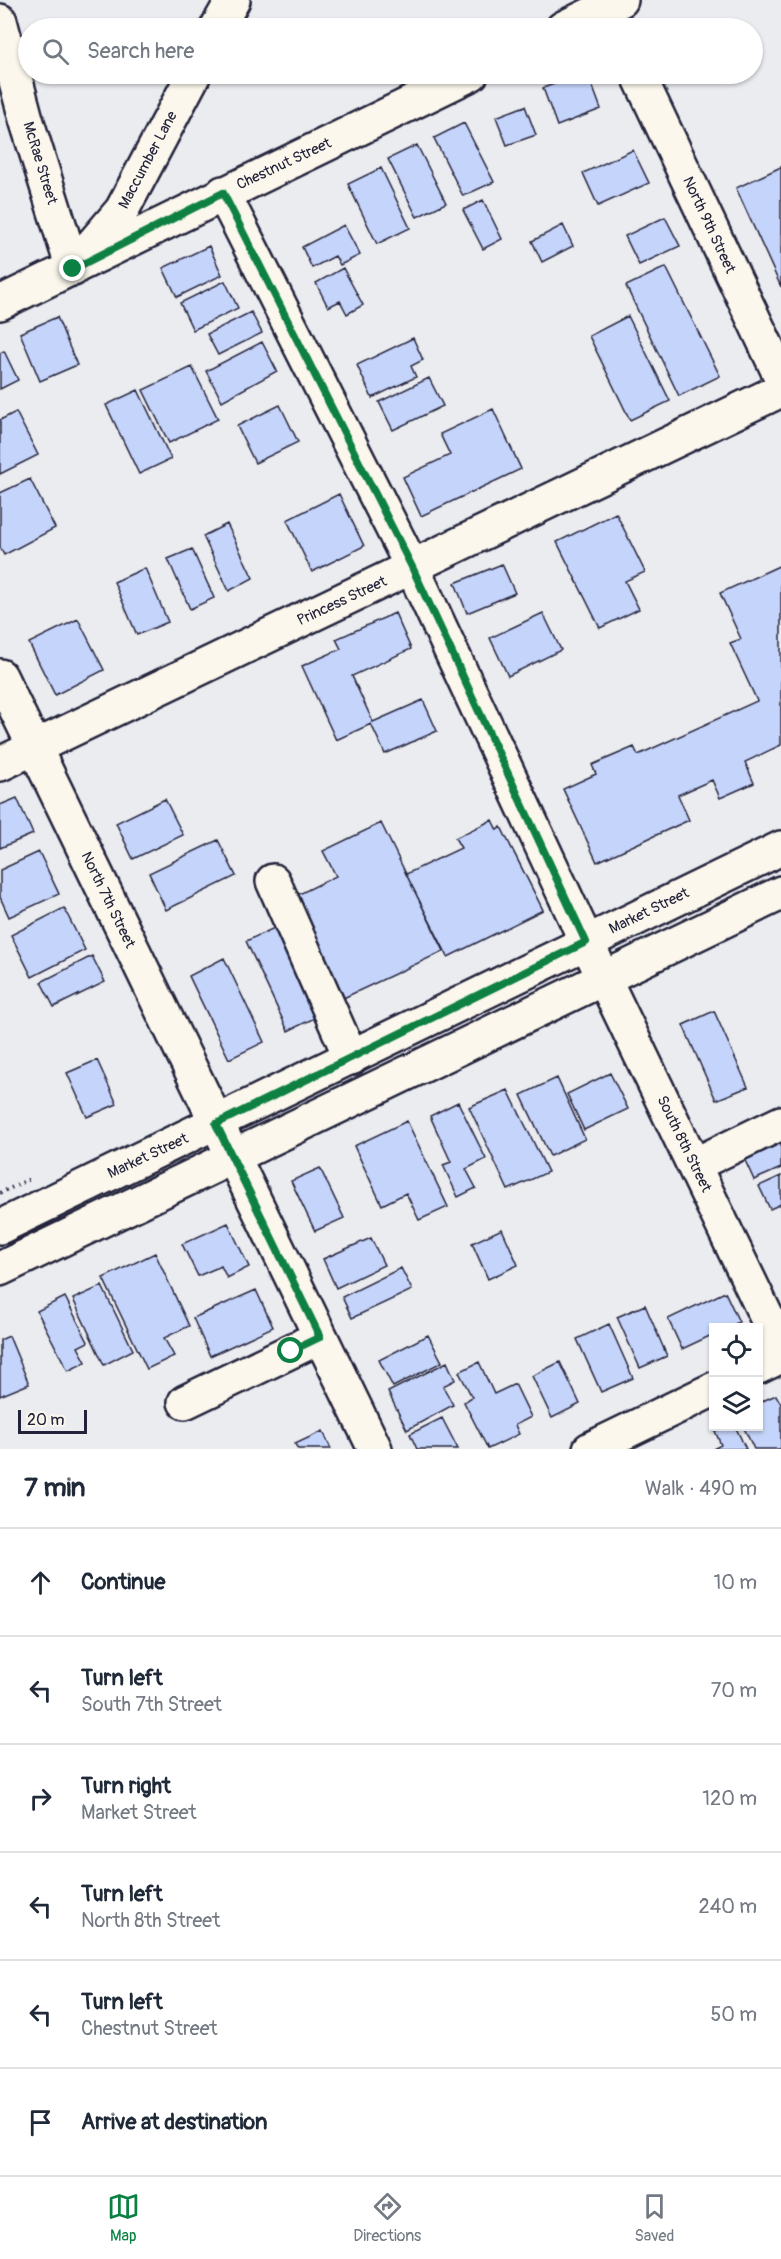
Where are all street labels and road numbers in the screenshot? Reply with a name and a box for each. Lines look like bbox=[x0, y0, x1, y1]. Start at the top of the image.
street label: Maccumber Lane bbox=[114, 107, 182, 212]
street label: McRae Street bbox=[18, 119, 62, 208]
street label: Chestnut Street bbox=[234, 133, 335, 194]
street label: North 9th Street bbox=[678, 174, 740, 277]
street label: Princess Street bbox=[294, 572, 391, 630]
street label: North 7th Street bbox=[76, 849, 140, 952]
street label: Market Street bbox=[606, 883, 693, 939]
street label: South 8th Street bbox=[652, 1093, 716, 1196]
street label: Market Street bbox=[105, 1129, 192, 1183]

